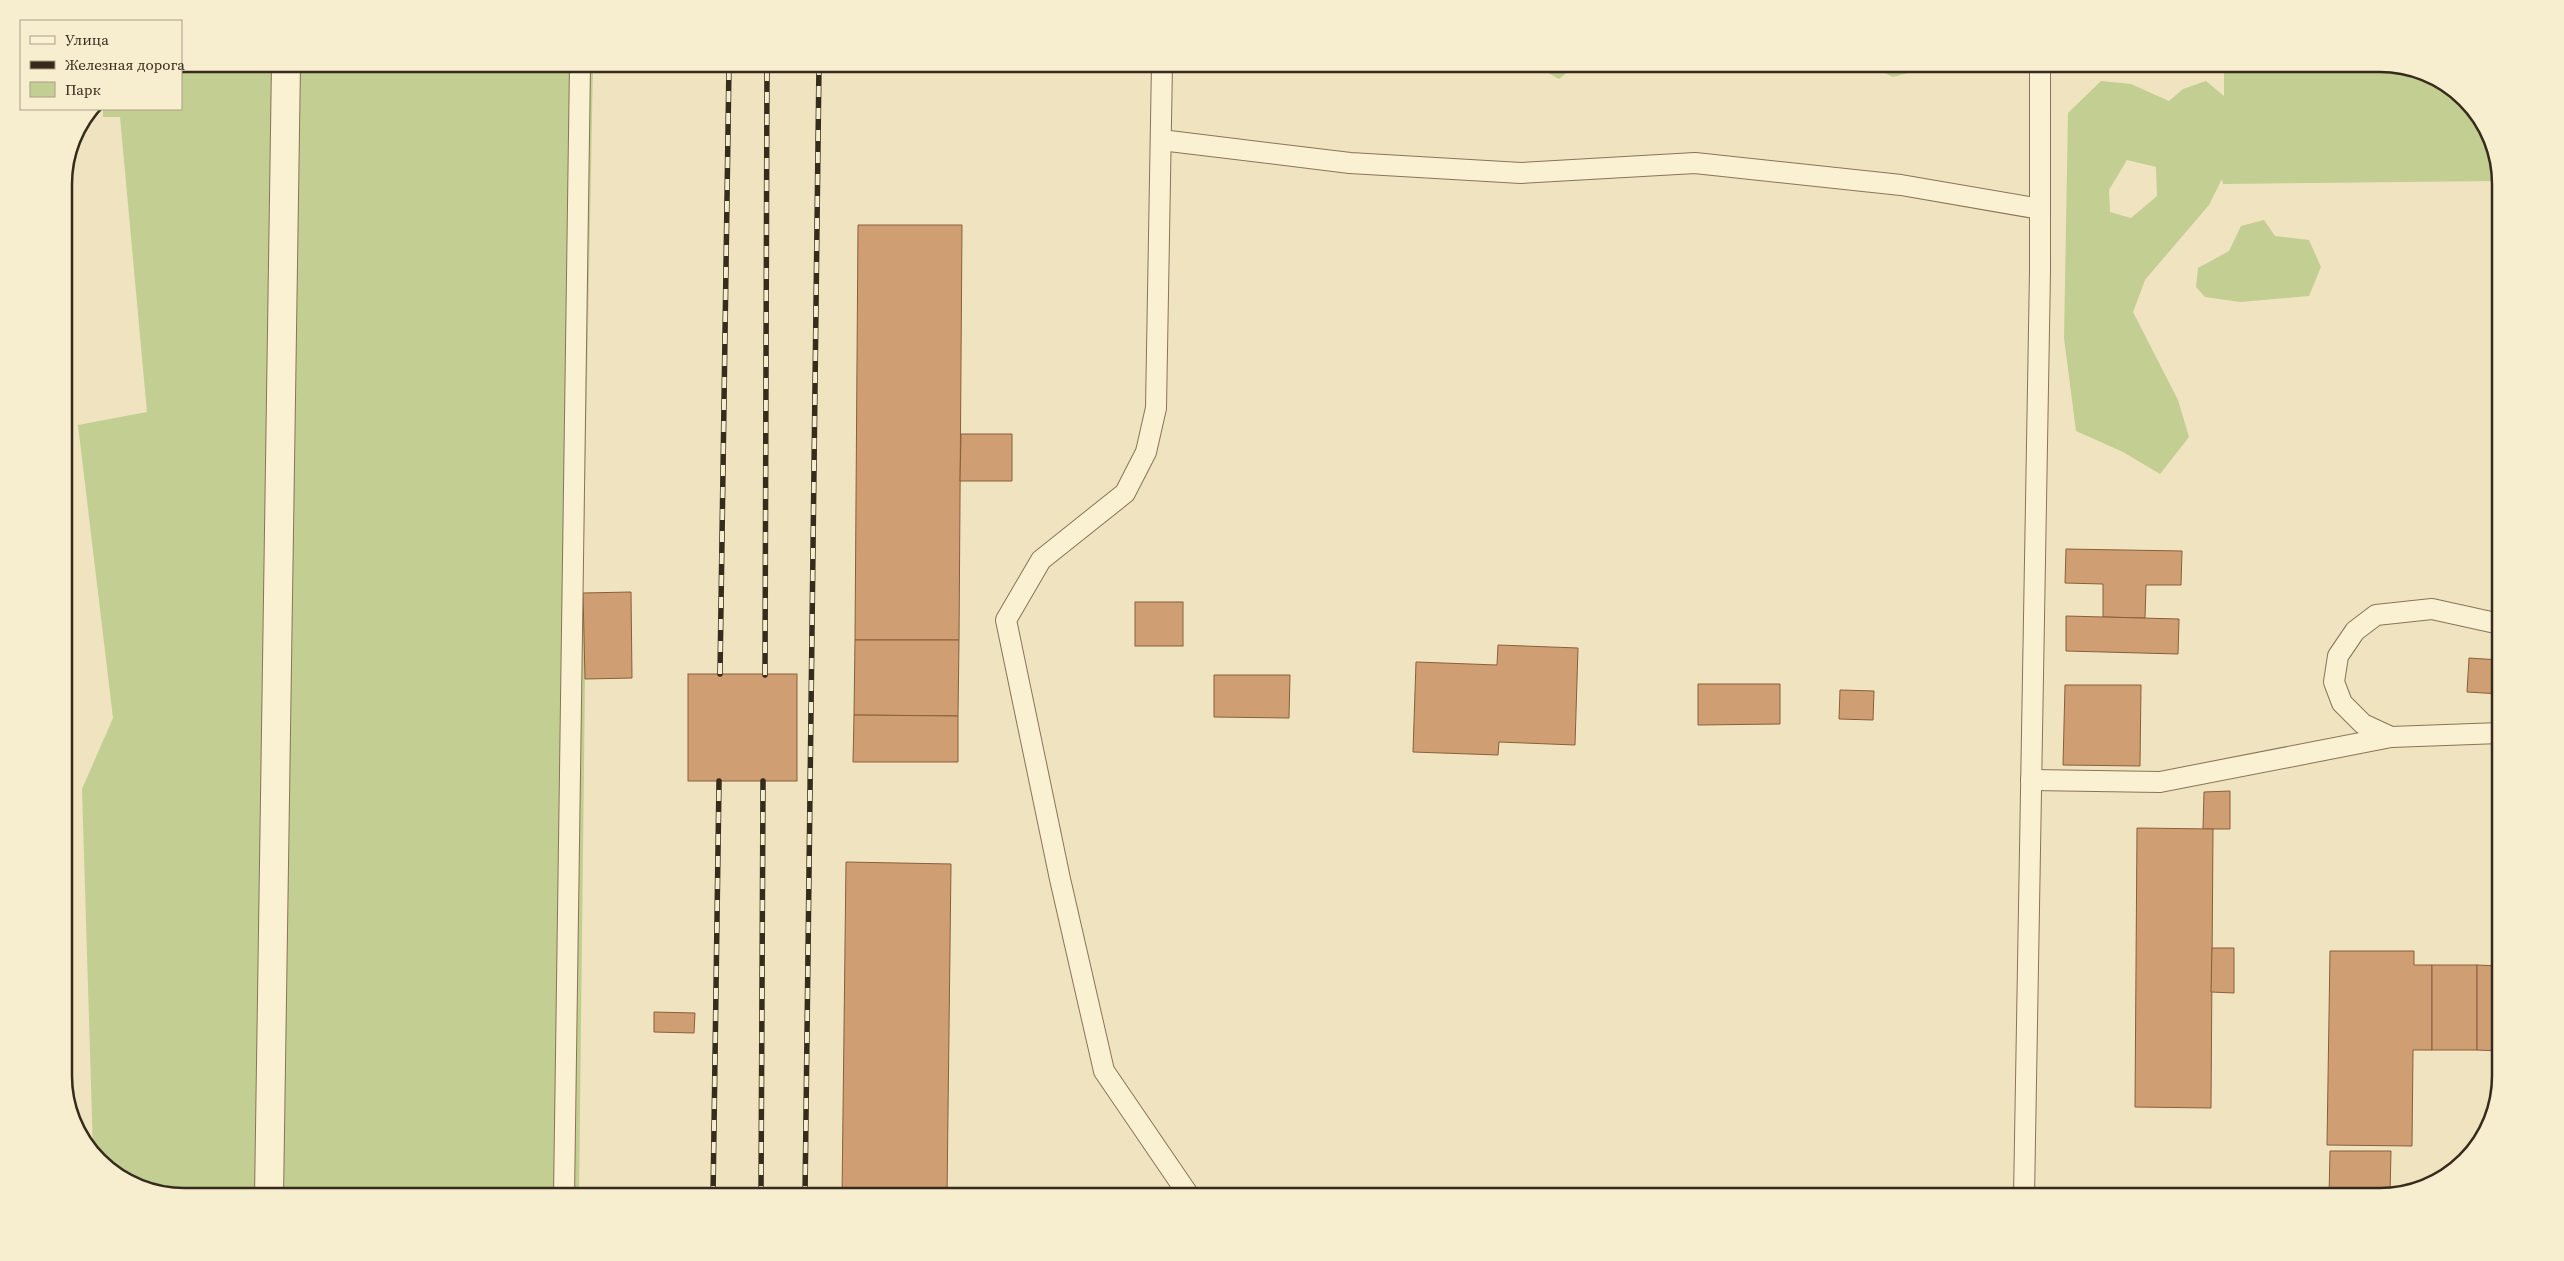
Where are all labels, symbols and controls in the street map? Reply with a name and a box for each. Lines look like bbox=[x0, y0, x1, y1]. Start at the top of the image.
legend bbox=[20, 20, 182, 110]
text: Улица bbox=[65, 29, 109, 50]
text: Железная дорога bbox=[65, 54, 185, 75]
text: Парк bbox=[65, 79, 101, 100]

